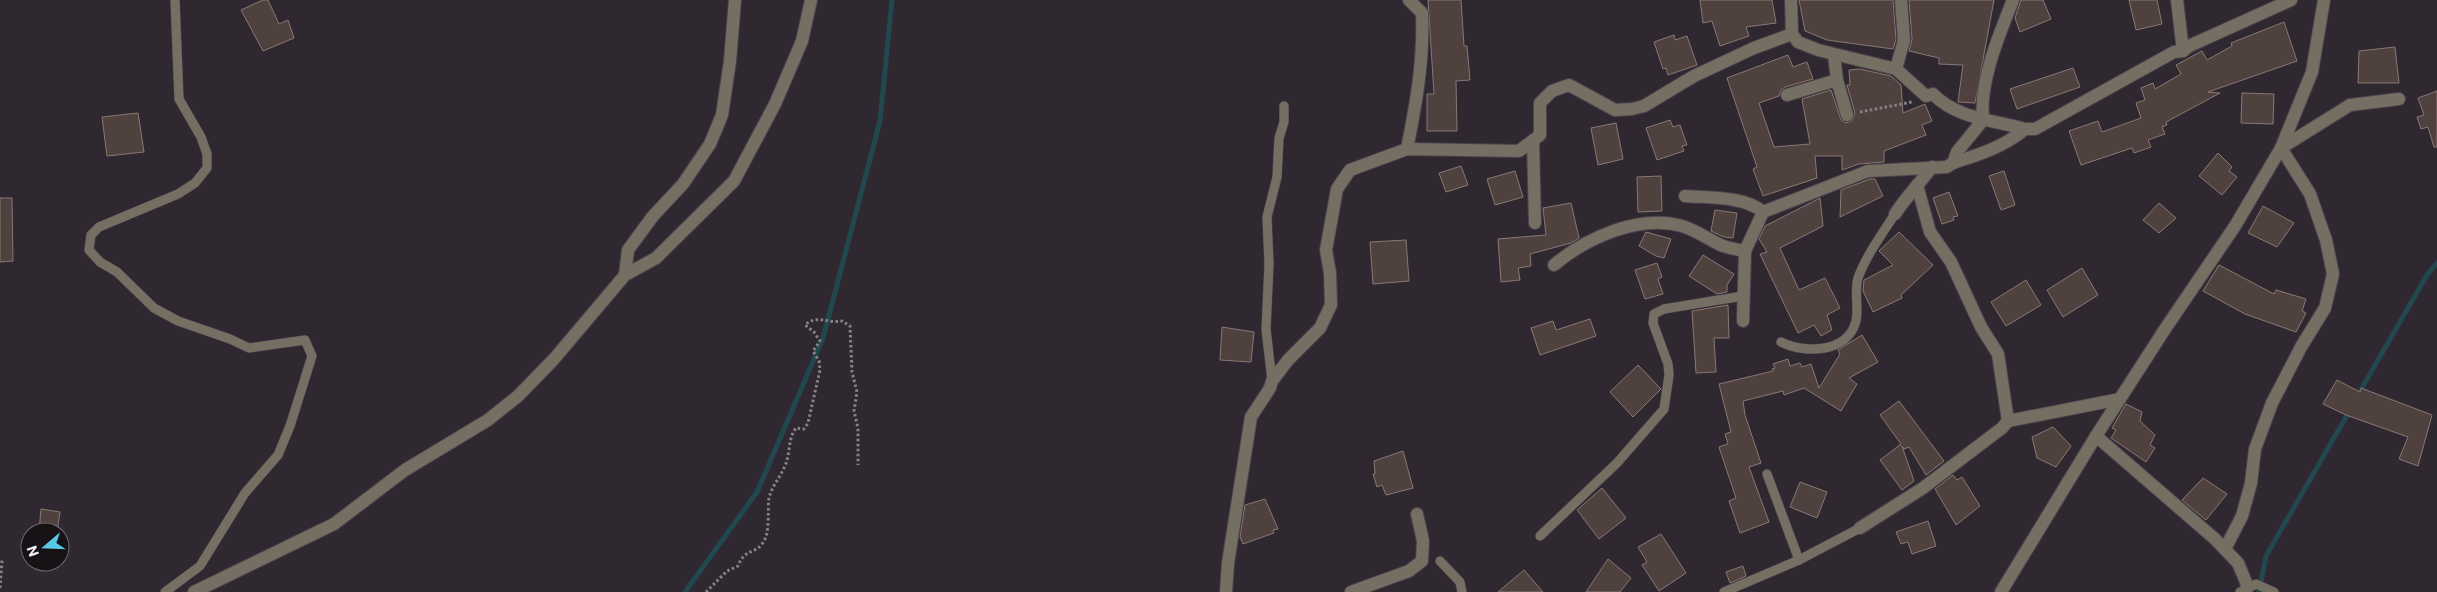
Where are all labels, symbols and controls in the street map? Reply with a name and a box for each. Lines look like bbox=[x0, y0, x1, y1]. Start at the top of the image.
north arrow bbox=[20, 522, 70, 572]
text: N bbox=[22, 544, 42, 559]

